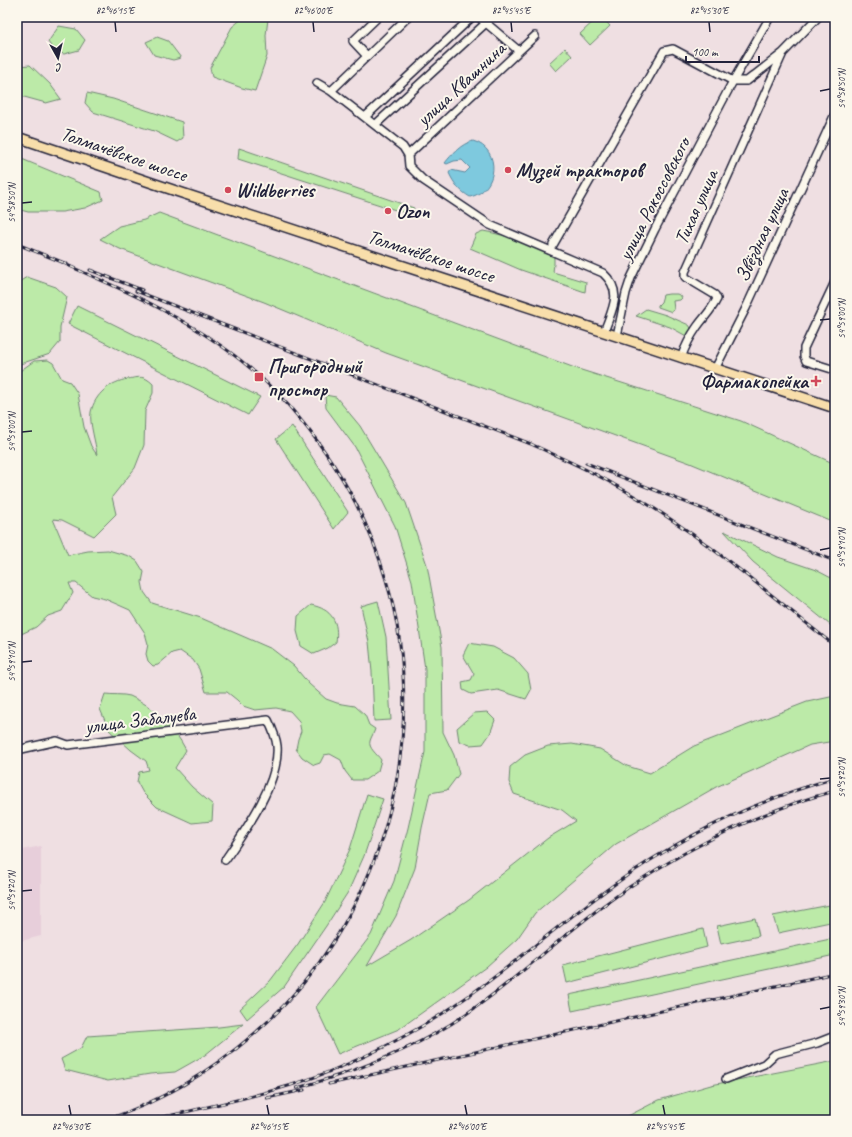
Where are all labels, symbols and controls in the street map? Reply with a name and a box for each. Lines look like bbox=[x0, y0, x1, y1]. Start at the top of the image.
text: 82°46'15"E bbox=[96, 4, 136, 17]
text: 82°46'00"E bbox=[294, 4, 334, 17]
text: 82°45'45"E bbox=[492, 4, 532, 17]
text: 82°45'30"E bbox=[690, 4, 730, 17]
street label: улица Квашнина bbox=[410, 35, 512, 132]
north arrow bbox=[38, 38, 78, 78]
scale bar bbox=[686, 38, 759, 64]
text: 100 m bbox=[692, 44, 719, 60]
text: С bbox=[54, 61, 63, 75]
text: 54°58'50"N bbox=[835, 67, 848, 109]
street label: Толмачёвское шоссе bbox=[58, 121, 192, 188]
street label: улица Рокоссовского bbox=[612, 132, 697, 266]
place label: Музей тракторов bbox=[516, 158, 647, 184]
street label: Тихая улица bbox=[669, 164, 724, 248]
marker: Музей тракторов bbox=[503, 165, 513, 175]
place label: Wildberries bbox=[236, 178, 316, 203]
text: 54°58'50"N bbox=[5, 181, 18, 223]
street label: Звёздная улица bbox=[729, 182, 796, 286]
marker: Wildberries bbox=[223, 185, 233, 195]
place label: Ozon bbox=[396, 199, 430, 224]
marker: Ozon bbox=[383, 206, 393, 216]
street label: Толмачёвское шоссе bbox=[364, 224, 499, 289]
text: 54°59'00"N bbox=[835, 297, 848, 339]
place label: Пригородный простор bbox=[268, 354, 363, 402]
place label: Фармакопейка bbox=[700, 369, 810, 394]
marker: Пригородный простор bbox=[253, 371, 265, 383]
marker: Фармакопейка bbox=[811, 376, 821, 386]
text: 54°59'00"N bbox=[5, 410, 18, 452]
text: 54°59'10"N bbox=[835, 526, 848, 568]
text: 54°59'10"N bbox=[5, 640, 18, 682]
street label: улица Забалуева bbox=[82, 701, 199, 739]
text: 54°59'20"N bbox=[835, 756, 848, 798]
text: 54°59'20"N bbox=[5, 869, 18, 911]
text: 54°59'30"N bbox=[835, 985, 848, 1027]
text: 82°46'30"E bbox=[52, 1120, 92, 1133]
text: 82°46'15"E bbox=[250, 1120, 290, 1133]
text: 82°46'00"E bbox=[448, 1120, 488, 1133]
text: 82°45'45"E bbox=[646, 1120, 686, 1133]

